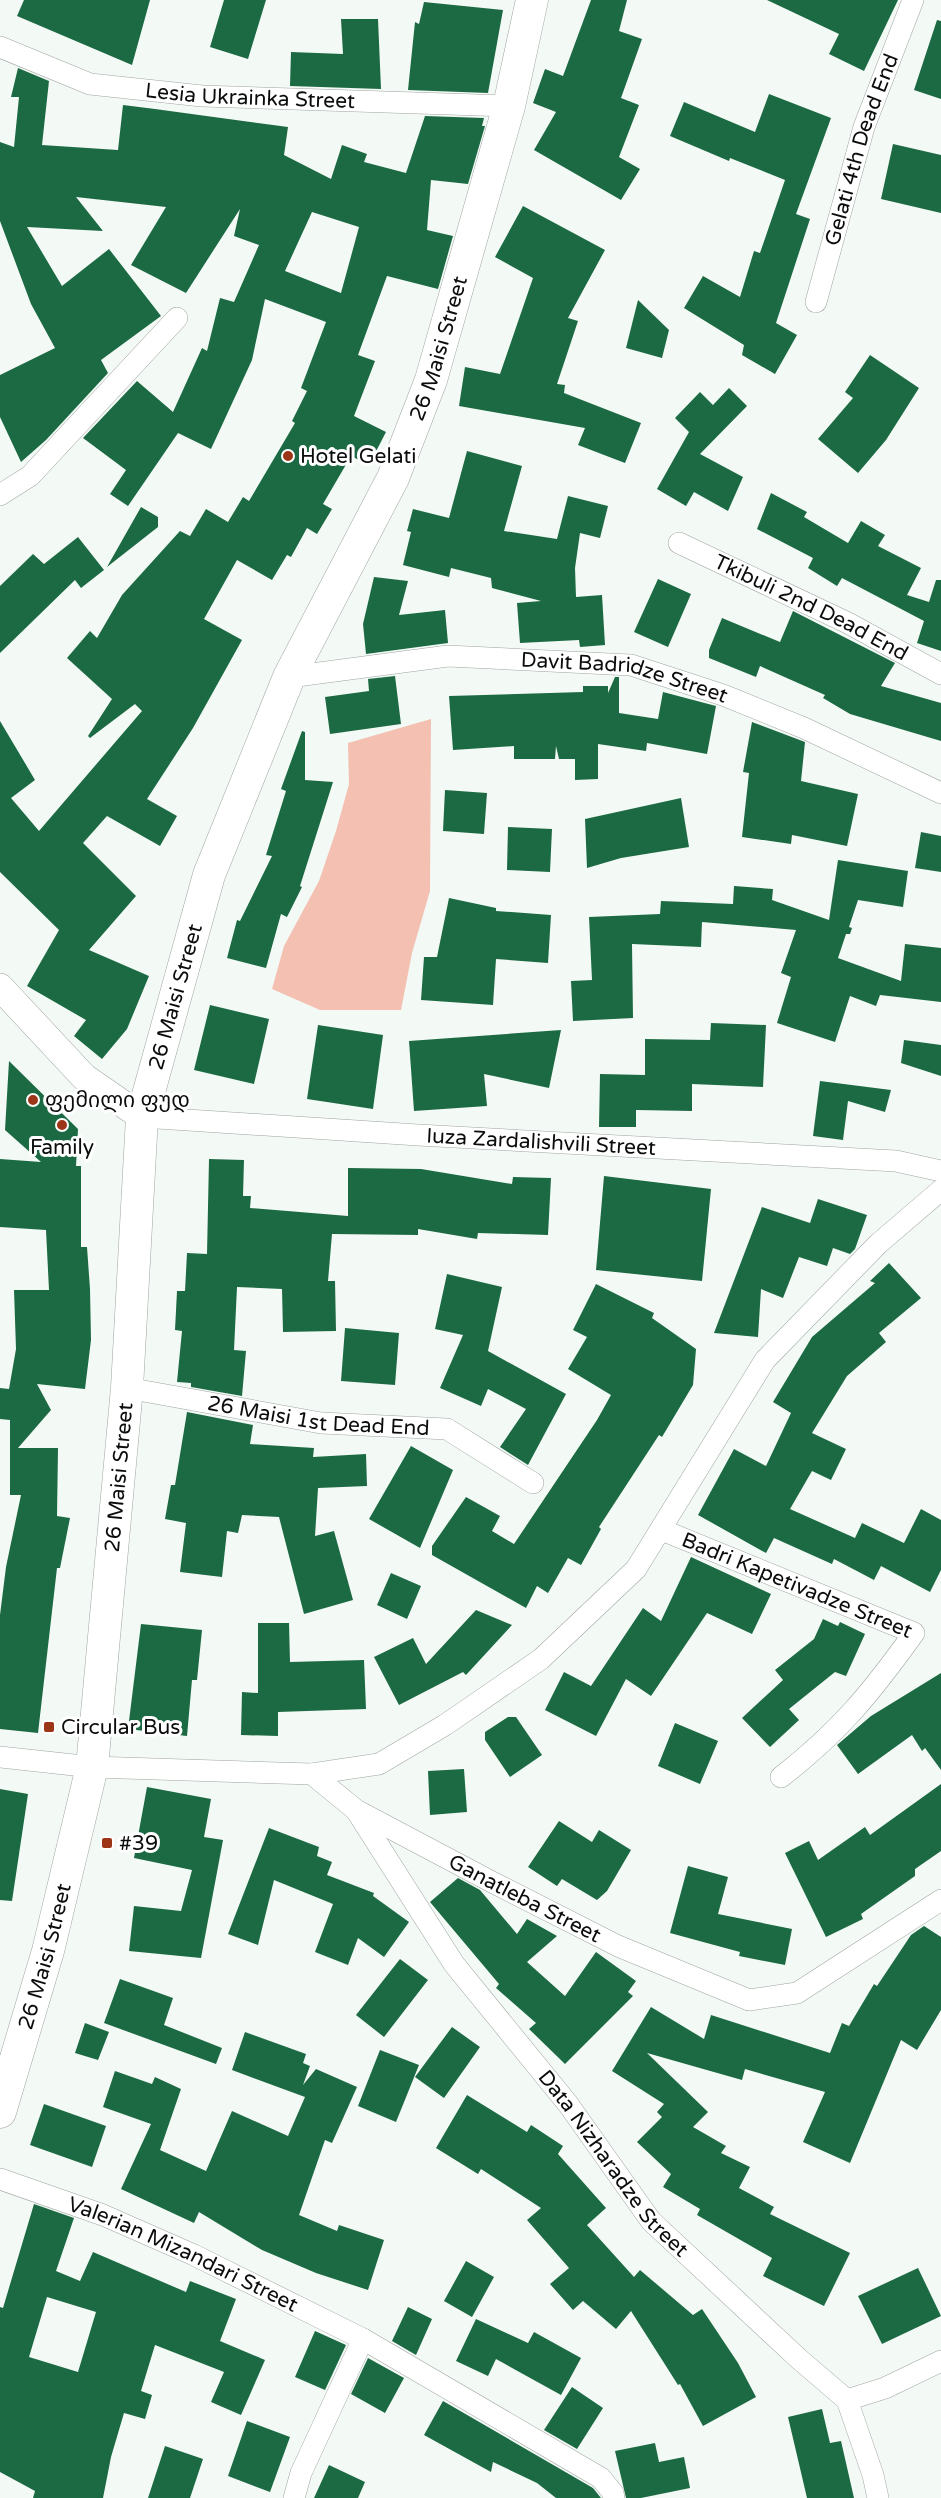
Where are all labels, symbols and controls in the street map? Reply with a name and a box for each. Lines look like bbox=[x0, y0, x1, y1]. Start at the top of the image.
street label: Gelati 4th Dead End bbox=[820, 50, 904, 249]
street label: Lesia Ukrainka Street bbox=[144, 78, 355, 114]
street label: 26 Maisi Street bbox=[404, 273, 473, 424]
place label: Hotel Gelati bbox=[300, 444, 417, 469]
marker: Hotel Gelati bbox=[281, 449, 295, 463]
street label: Tkibuli 2nd Dead End bbox=[710, 549, 912, 666]
street label: Davit Badridze Street bbox=[520, 648, 731, 709]
street label: 26 Maisi Street bbox=[144, 921, 208, 1073]
place label: ფემილი ფუდ bbox=[45, 1088, 190, 1113]
marker: ფემილი ფუდ bbox=[26, 1093, 40, 1107]
marker: Family bbox=[55, 1118, 69, 1132]
street label: Iuza Zardalishvili Street bbox=[426, 1123, 657, 1161]
place label: Family bbox=[30, 1135, 94, 1160]
street label: 26 Maisi 1st Dead End bbox=[205, 1391, 430, 1441]
street label: 26 Maisi Street bbox=[100, 1402, 139, 1553]
street label: Badri Kapetivadze Street bbox=[678, 1527, 916, 1644]
place label: Circular Bus bbox=[61, 1715, 180, 1740]
marker: Circular Bus bbox=[42, 1720, 56, 1734]
place label: #39 bbox=[119, 1831, 158, 1856]
marker: #39 bbox=[100, 1836, 114, 1850]
street label: Ganatleba Street bbox=[444, 1849, 605, 1948]
street label: 26 Maisi Street bbox=[13, 1881, 77, 2032]
street label: Data Nizharadze Street bbox=[532, 2065, 693, 2262]
street label: Valerian Mizandari Street bbox=[65, 2192, 302, 2318]

